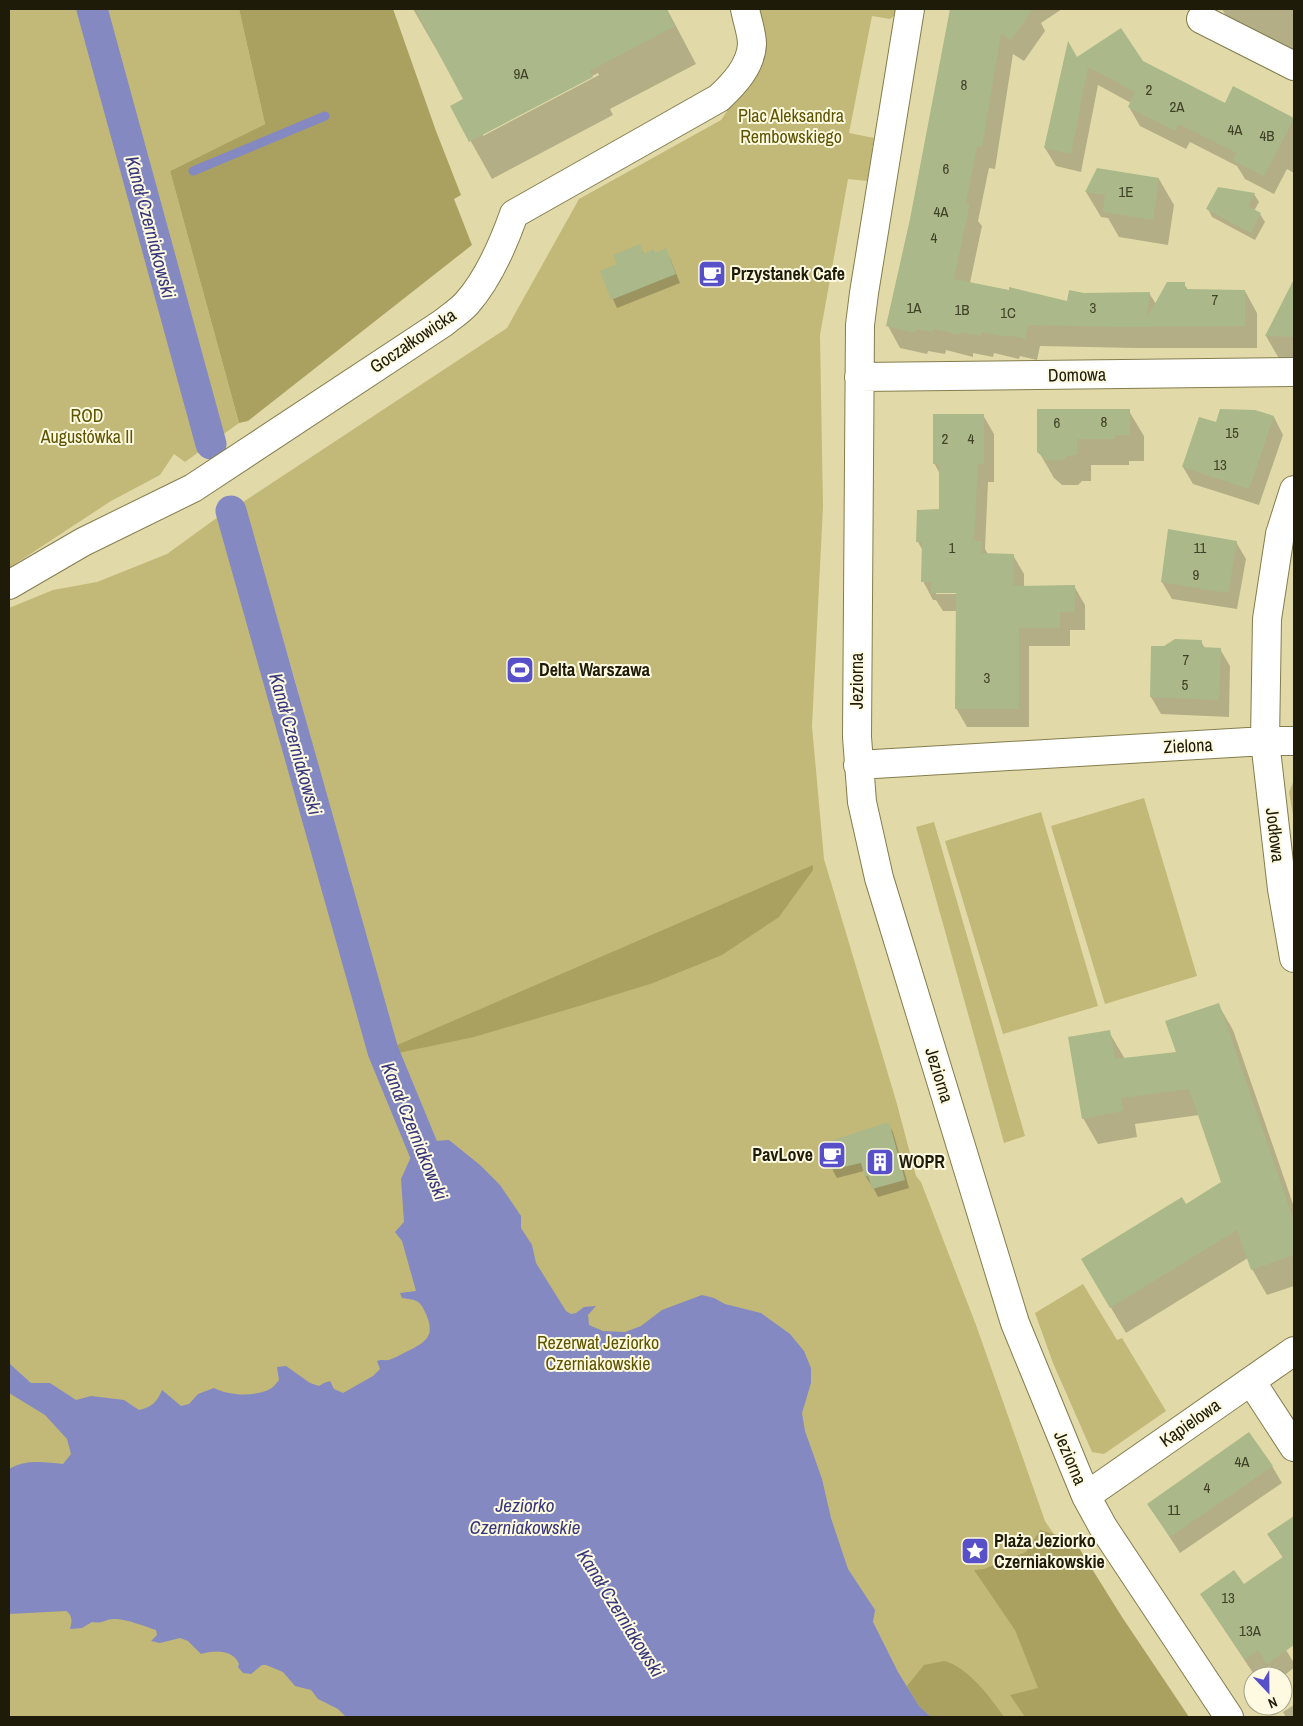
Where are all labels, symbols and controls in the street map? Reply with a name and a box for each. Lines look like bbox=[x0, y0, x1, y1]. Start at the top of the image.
house number: 9A bbox=[513, 63, 529, 84]
house number: 8 bbox=[961, 74, 968, 95]
house number: 2 bbox=[1146, 79, 1153, 100]
house number: 2A bbox=[1169, 96, 1185, 117]
park label: Plac Aleksandra Rembowskiego bbox=[738, 103, 844, 149]
house number: 4A bbox=[1227, 119, 1243, 140]
house number: 4B bbox=[1259, 125, 1275, 146]
water label: Kanał Czerniakowski bbox=[120, 153, 183, 302]
house number: 6 bbox=[943, 158, 950, 179]
house number: 1E bbox=[1118, 181, 1134, 202]
house number: 4A bbox=[933, 201, 949, 222]
house number: 4 bbox=[931, 227, 938, 248]
cafe icon: Przystanek Cafe bbox=[697, 259, 727, 289]
place label: Przystanek Cafe bbox=[731, 261, 845, 286]
house number: 7 bbox=[1212, 289, 1219, 310]
house number: 1A bbox=[906, 297, 922, 318]
house number: 3 bbox=[1090, 297, 1097, 318]
house number: 1B bbox=[954, 299, 970, 320]
street label: Goczałkowicka bbox=[365, 302, 461, 379]
house number: 1C bbox=[1000, 302, 1016, 323]
street label: Domowa bbox=[1048, 361, 1106, 388]
park label: ROD Augustówka II bbox=[40, 403, 133, 449]
house number: 8 bbox=[1101, 411, 1108, 432]
house number: 6 bbox=[1054, 412, 1061, 433]
house number: 15 bbox=[1225, 422, 1239, 443]
house number: 2 bbox=[942, 428, 949, 449]
house number: 4 bbox=[968, 428, 975, 449]
house number: 13 bbox=[1213, 454, 1227, 475]
house number: 1 bbox=[949, 537, 956, 558]
house number: 11 bbox=[1194, 537, 1207, 558]
house number: 9 bbox=[1193, 564, 1200, 585]
house number: 7 bbox=[1183, 649, 1190, 670]
street label: Jeziorna bbox=[844, 653, 869, 709]
sports icon: Delta Warszawa bbox=[505, 655, 535, 685]
place label: Delta Warszawa bbox=[539, 657, 651, 682]
house number: 3 bbox=[984, 667, 991, 688]
water label: Kanał Czerniakowski bbox=[263, 670, 329, 819]
house number: 5 bbox=[1182, 674, 1189, 695]
street label: Zielona bbox=[1163, 732, 1213, 759]
street label: Jodłowa bbox=[1260, 807, 1291, 863]
street label: Jeziorna bbox=[919, 1044, 960, 1106]
water label: Kanał Czerniakowski bbox=[376, 1058, 455, 1204]
cafe icon: PavLove bbox=[817, 1140, 847, 1170]
place label: PavLove bbox=[752, 1142, 813, 1167]
building icon: WOPR bbox=[865, 1147, 895, 1177]
place label: WOPR bbox=[899, 1149, 945, 1174]
park label: Rezerwat Jeziorko Czerniakowskie bbox=[537, 1330, 659, 1376]
street label: Kąpielowa bbox=[1154, 1393, 1225, 1453]
street label: Jeziorna bbox=[1048, 1427, 1093, 1489]
house number: 4A bbox=[1234, 1451, 1250, 1472]
house number: 4 bbox=[1204, 1477, 1211, 1498]
water label: Jeziorko Czerniakowskie bbox=[470, 1492, 580, 1540]
house number: 11 bbox=[1168, 1499, 1181, 1520]
place label: Plaża Jeziorko Czerniakowskie bbox=[994, 1528, 1105, 1574]
place icon: Plaża Jeziorko Czerniakowskie bbox=[960, 1536, 990, 1566]
water label: Kanał Czerniakowski bbox=[571, 1544, 671, 1683]
house number: 13 bbox=[1221, 1587, 1235, 1608]
house number: 13A bbox=[1239, 1620, 1262, 1641]
north arrow bbox=[1243, 1666, 1293, 1716]
text: N bbox=[1266, 1693, 1280, 1713]

